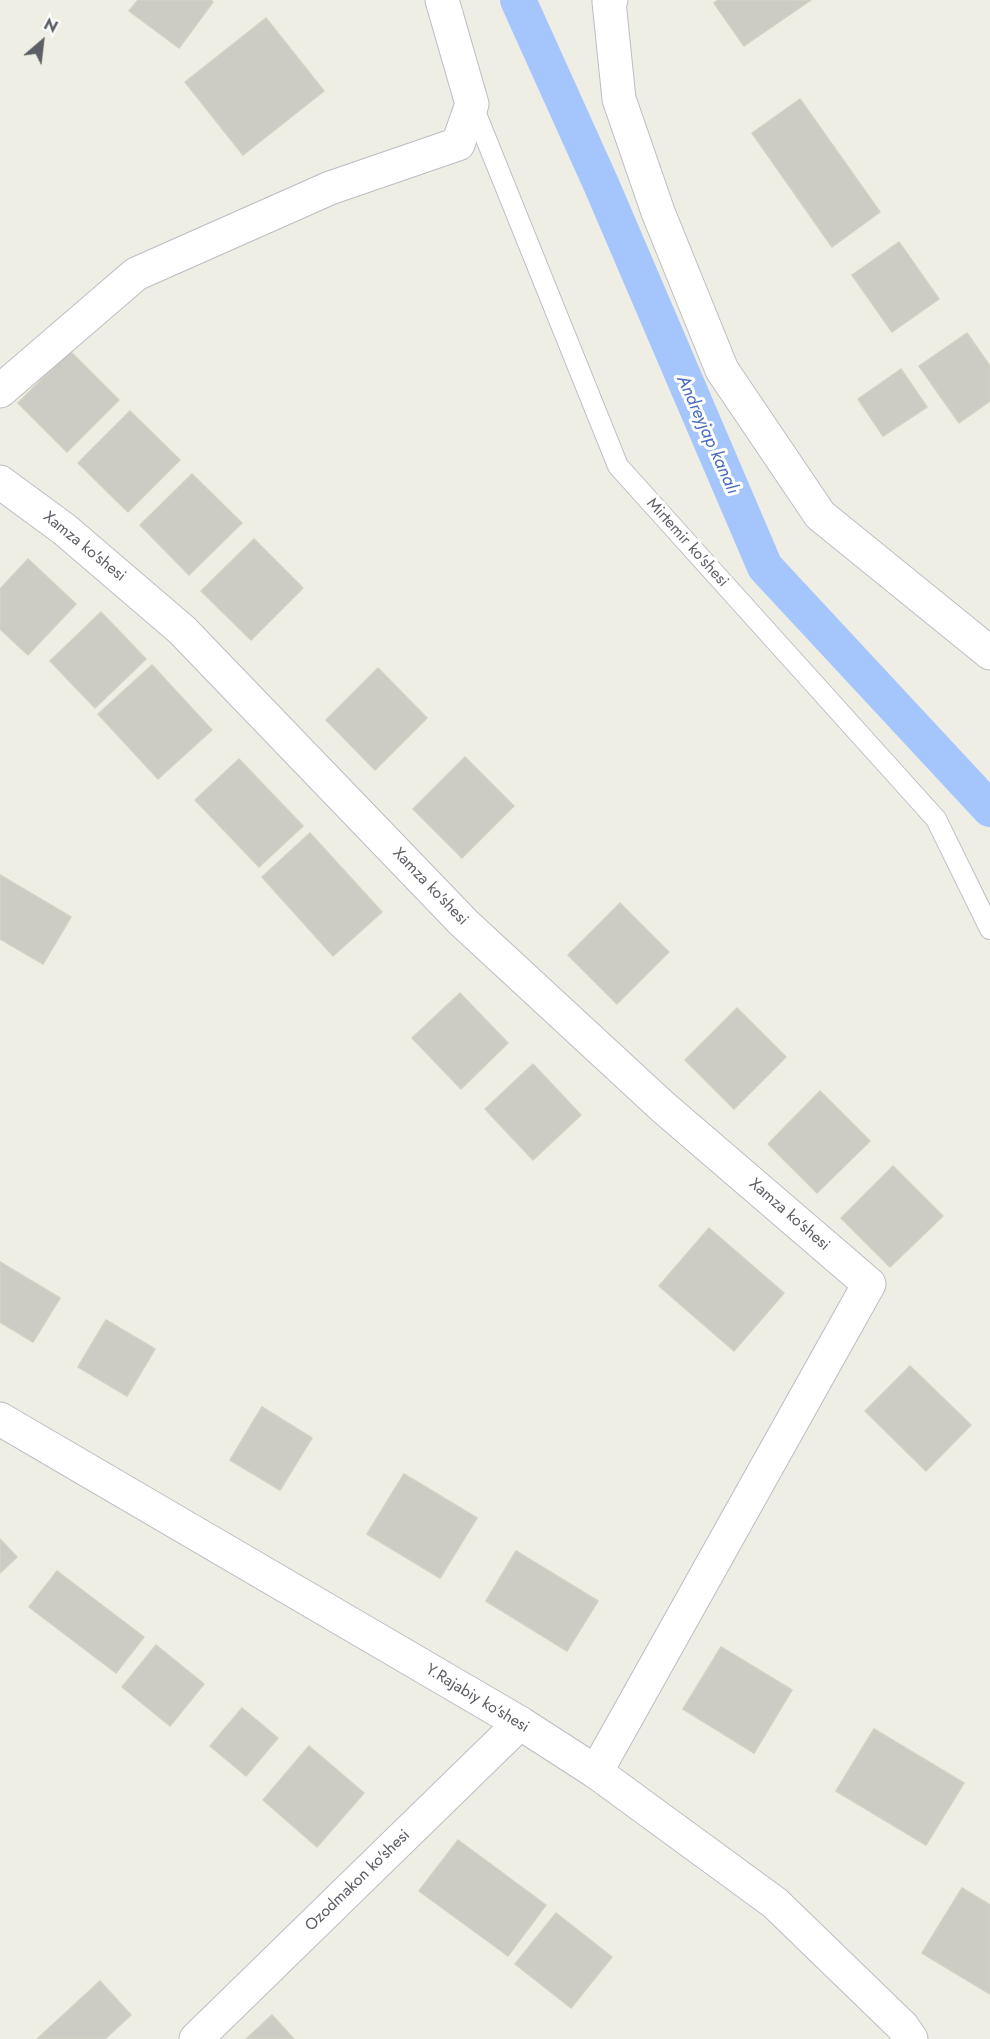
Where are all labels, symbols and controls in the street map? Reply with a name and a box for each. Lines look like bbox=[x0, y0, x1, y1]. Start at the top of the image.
north arrow bbox=[12, 12, 72, 72]
text: N bbox=[40, 13, 62, 39]
water label: Andreyjap kanalı bbox=[671, 372, 743, 498]
street label: Mirtemir ko'shesi bbox=[642, 494, 732, 592]
street label: Xamza ko'shesi bbox=[39, 508, 129, 586]
street label: Xamza ko'shesi bbox=[388, 844, 472, 930]
street label: Xamza ko'shesi bbox=[745, 1175, 833, 1255]
street label: Y.Rajabiy ko'shesi bbox=[422, 1661, 532, 1737]
street label: Ozodmakon ko'shesi bbox=[302, 1826, 414, 1936]

